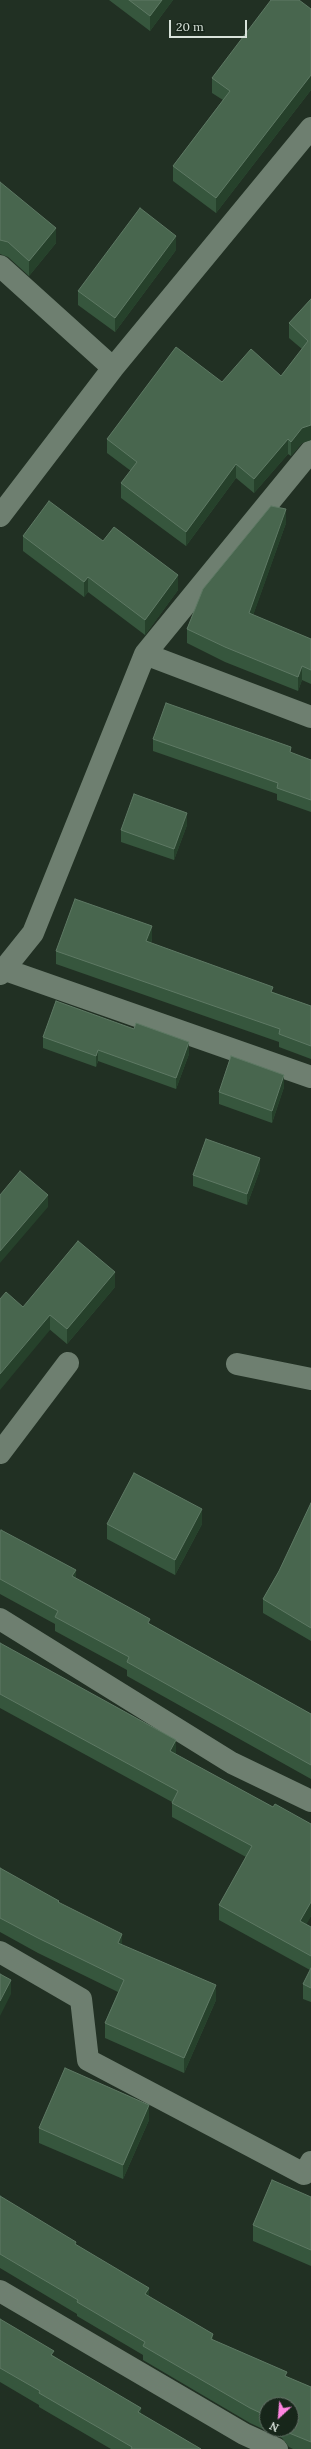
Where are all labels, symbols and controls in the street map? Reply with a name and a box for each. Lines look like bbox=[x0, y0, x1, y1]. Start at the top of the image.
scale bar bbox=[171, 12, 249, 38]
text: 20 m bbox=[176, 19, 204, 34]
north arrow bbox=[259, 2397, 299, 2437]
text: N bbox=[267, 2419, 281, 2435]

